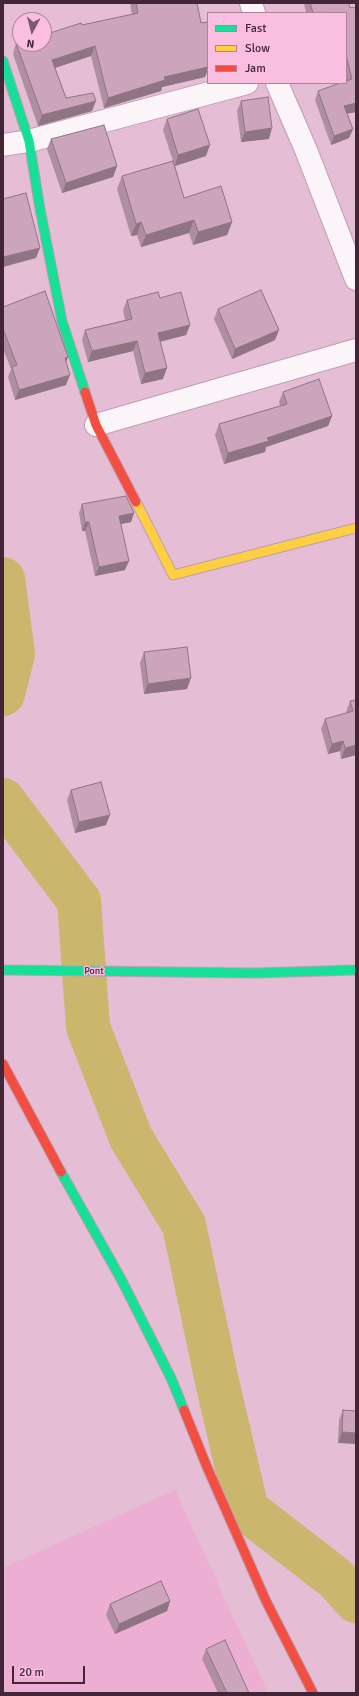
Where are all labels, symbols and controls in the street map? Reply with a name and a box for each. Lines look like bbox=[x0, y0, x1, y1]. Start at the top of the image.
north arrow bbox=[12, 12, 52, 52]
legend bbox=[207, 12, 347, 84]
text: Fast bbox=[245, 21, 266, 36]
text: N bbox=[26, 36, 35, 50]
text: Slow bbox=[245, 41, 270, 56]
text: Jam bbox=[245, 61, 266, 76]
street label: Pont bbox=[84, 965, 104, 977]
scale bar bbox=[14, 1658, 87, 1684]
text: 20 m bbox=[19, 1665, 44, 1680]

